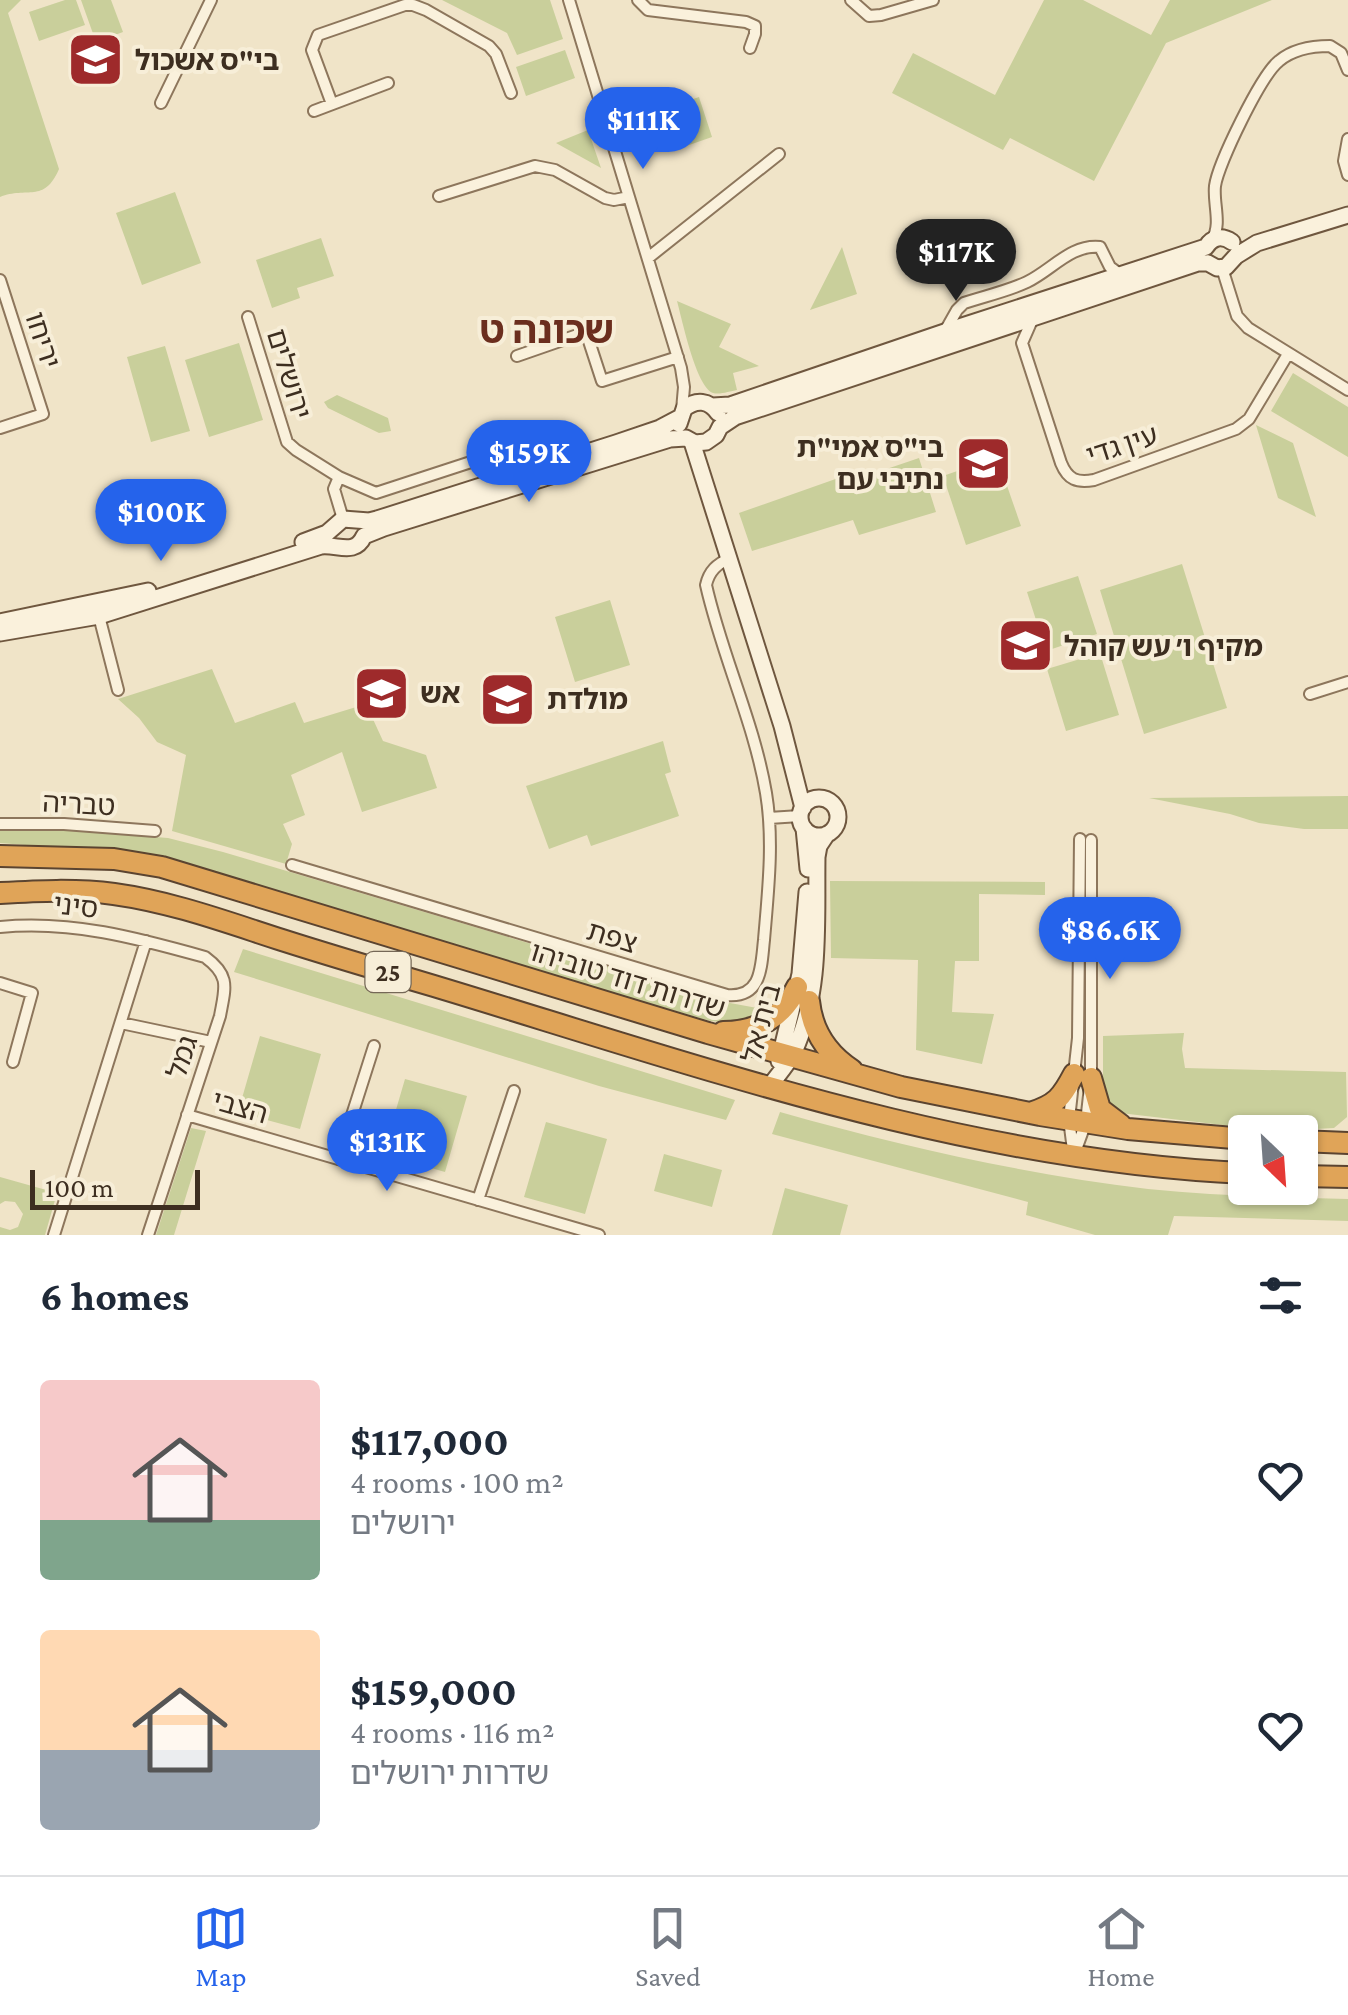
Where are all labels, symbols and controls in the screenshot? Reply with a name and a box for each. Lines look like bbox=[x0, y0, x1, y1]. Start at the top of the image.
school or university icon: בי"ס אשכול bbox=[66, 30, 126, 90]
place label: בי"ס אשכול bbox=[135, 45, 279, 76]
pin: $111K bbox=[573, 87, 713, 172]
text: $111K bbox=[607, 101, 679, 137]
pin: $117K bbox=[886, 219, 1026, 304]
text: $117K bbox=[918, 233, 994, 269]
street label: יריחו bbox=[19, 308, 67, 372]
district label: שכונה ט bbox=[480, 309, 614, 351]
street label: ירושלים bbox=[261, 325, 317, 423]
street label: עין גדי bbox=[1082, 419, 1162, 471]
pin: $159K bbox=[459, 420, 599, 505]
place label: בי"ס אמי"ת נתיבי עם bbox=[796, 432, 944, 495]
school or university icon: בי"ס אמי"ת נתיבי עם bbox=[953, 433, 1013, 493]
text: $159K bbox=[488, 434, 570, 470]
pin: $100K bbox=[91, 479, 231, 564]
text: $100K bbox=[117, 493, 205, 529]
school or university icon: מקיף ו׳ עש קוהל bbox=[995, 616, 1055, 676]
place label: מקיף ו׳ עש קוהל bbox=[1064, 631, 1263, 662]
school or university icon: אש bbox=[351, 663, 411, 723]
school or university icon: מולדת bbox=[478, 669, 538, 729]
place label: אש bbox=[420, 678, 460, 709]
place label: מולדת bbox=[547, 684, 628, 715]
street label: טבריה bbox=[42, 787, 116, 821]
street label: סיני bbox=[52, 888, 100, 924]
pin: $86.6K bbox=[1029, 897, 1191, 982]
text: $86.6K bbox=[1061, 911, 1159, 947]
street label: צפת bbox=[583, 915, 641, 959]
street label: שדרות דוד טוביהו bbox=[527, 936, 729, 1024]
road number: 25 bbox=[366, 952, 410, 992]
street label: בית אל bbox=[736, 980, 786, 1066]
street label: גמל bbox=[161, 1032, 203, 1082]
street label: הצבי bbox=[208, 1084, 272, 1130]
pin: $131K bbox=[317, 1109, 457, 1194]
north arrow bbox=[1228, 1115, 1318, 1205]
map controls bbox=[1228, 1115, 1318, 1205]
text: $131K bbox=[349, 1123, 425, 1159]
scale bar bbox=[30, 1165, 200, 1210]
text: 100 m bbox=[45, 1172, 114, 1203]
icon: filters bbox=[1253, 1268, 1308, 1323]
text: 6 homes bbox=[40, 1272, 189, 1319]
text: $117,000 bbox=[350, 1417, 509, 1464]
icon: home bbox=[120, 1420, 240, 1540]
icon: heart bbox=[1253, 1453, 1308, 1508]
text: 4 rooms · 100 m² bbox=[350, 1464, 564, 1500]
text: ירושלים bbox=[350, 1505, 456, 1541]
text: $159,000 bbox=[350, 1667, 517, 1714]
icon: home bbox=[120, 1670, 240, 1790]
icon: heart bbox=[1253, 1703, 1308, 1758]
text: 4 rooms · 116 m² bbox=[350, 1714, 554, 1750]
text: שדרות ירושלים bbox=[350, 1755, 549, 1791]
tab: Map bbox=[193, 1901, 248, 1992]
tab: Saved bbox=[635, 1901, 701, 1992]
tab: Home bbox=[1088, 1901, 1155, 1992]

